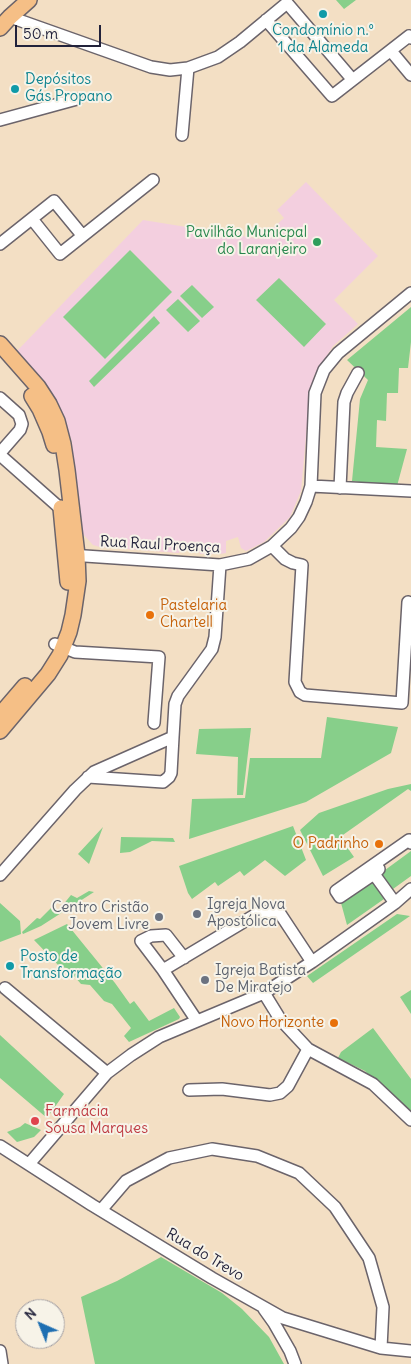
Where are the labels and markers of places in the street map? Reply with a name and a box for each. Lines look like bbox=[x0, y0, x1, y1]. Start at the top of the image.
marker: Condomínio n.º 1 da Alameda bbox=[317, 8, 329, 20]
place label: Condomínio n.º 1 da Alameda bbox=[272, 22, 374, 57]
place label: Depósitos Gás Propano bbox=[25, 71, 112, 106]
marker: Depósitos Gás Propano bbox=[9, 83, 21, 95]
place label: Pavilhão Municpal do Laranjeiro bbox=[186, 224, 307, 259]
marker: Pavilhão Municpal do Laranjeiro bbox=[311, 236, 323, 248]
place label: Pastelaria Chartell bbox=[160, 597, 227, 632]
marker: Pastelaria Chartell bbox=[144, 609, 156, 621]
place label: O Padrinho bbox=[293, 835, 369, 853]
marker: O Padrinho bbox=[373, 838, 385, 850]
place label: Igreja Nova Apostólica bbox=[207, 896, 285, 931]
place label: Centro Cristão Jovem Livre bbox=[52, 899, 149, 934]
marker: Igreja Nova Apostólica bbox=[191, 908, 203, 920]
marker: Centro Cristão Jovem Livre bbox=[153, 911, 165, 923]
place label: Posto de Transformação bbox=[20, 948, 122, 983]
marker: Posto de Transformação bbox=[4, 960, 16, 972]
place label: Igreja Batista De Miratejo bbox=[215, 962, 306, 997]
marker: Igreja Batista De Miratejo bbox=[199, 974, 211, 986]
place label: Novo Horizonte bbox=[220, 1014, 324, 1032]
marker: Novo Horizonte bbox=[328, 1017, 340, 1029]
place label: Farmácia Sousa Marques bbox=[45, 1103, 148, 1138]
marker: Farmácia Sousa Marques bbox=[29, 1115, 41, 1127]

